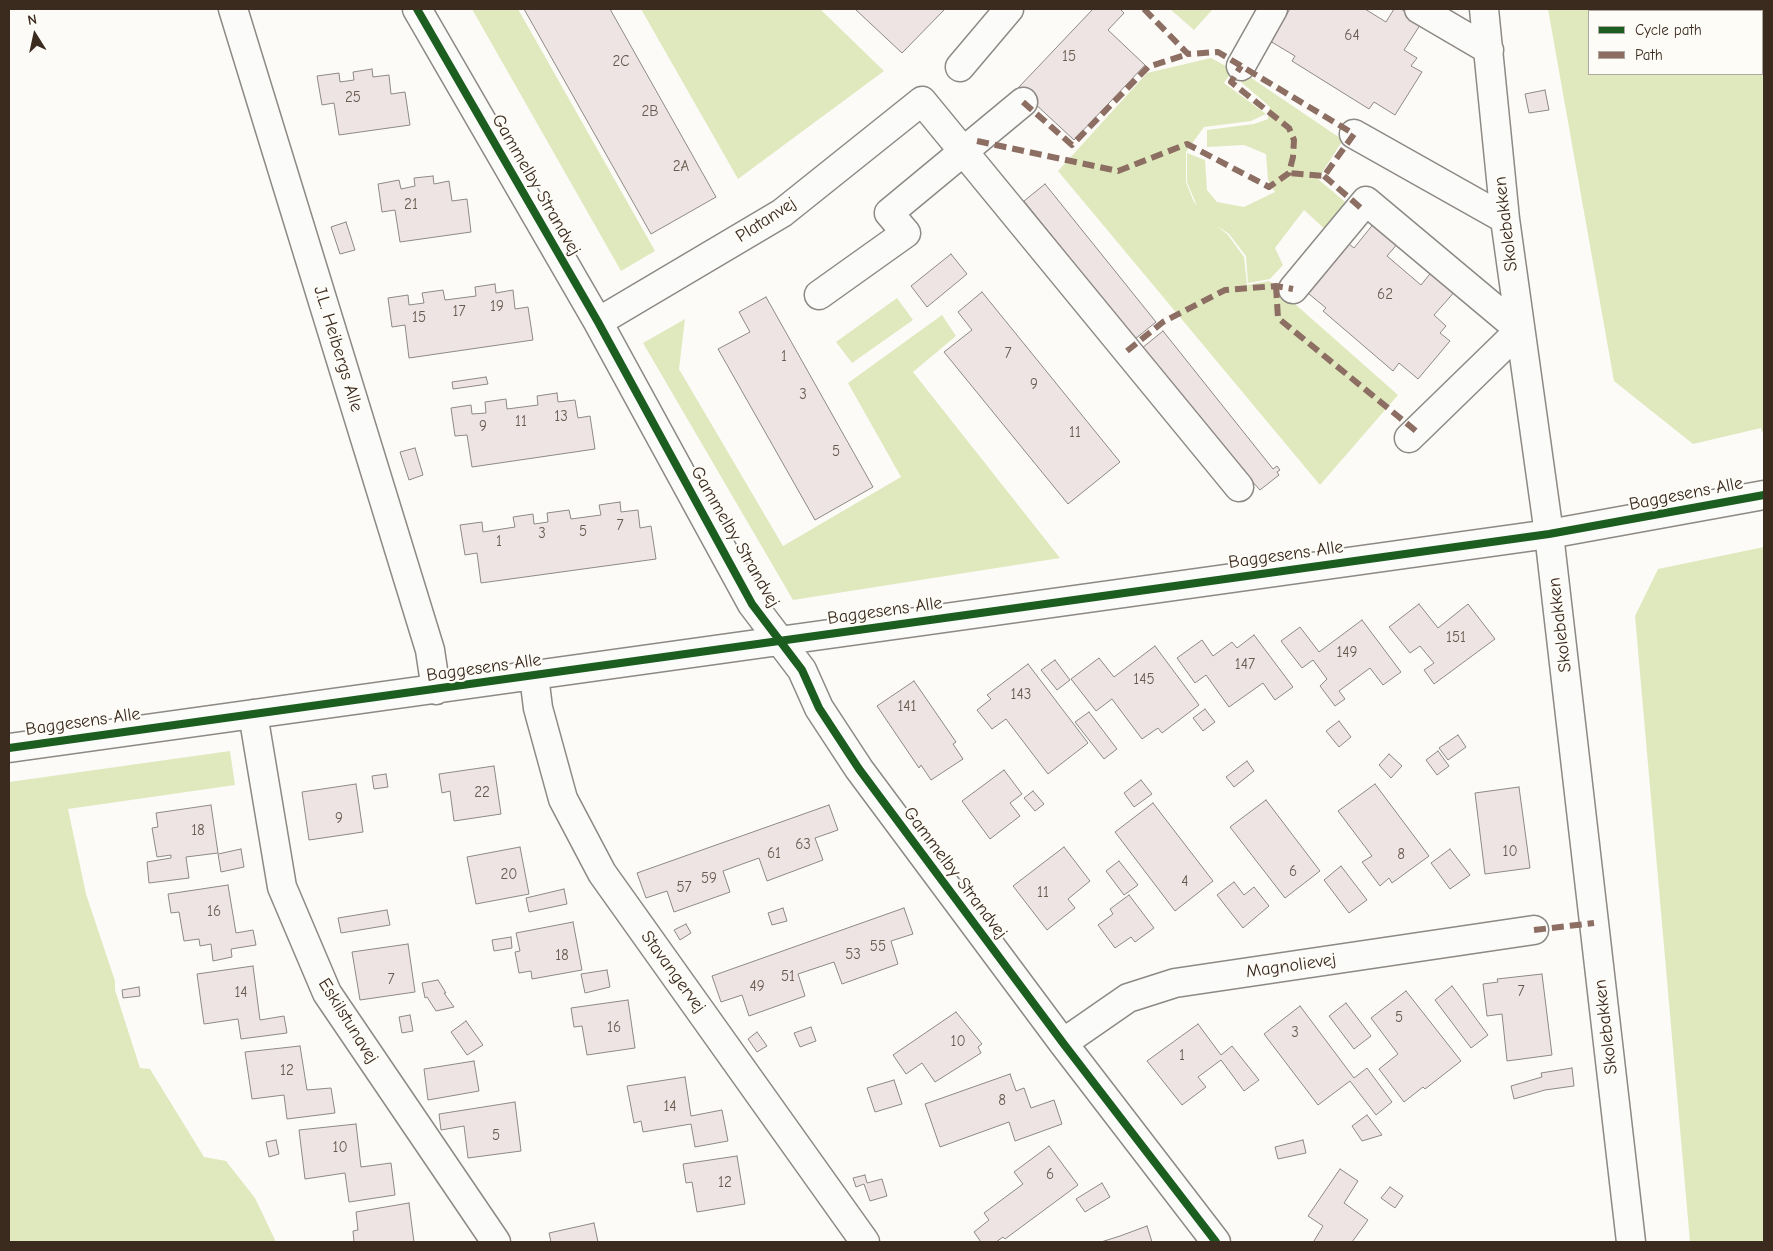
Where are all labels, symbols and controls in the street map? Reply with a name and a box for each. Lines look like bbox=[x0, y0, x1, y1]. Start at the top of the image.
north arrow bbox=[10, 10, 60, 60]
legend bbox=[1588, 10, 1763, 75]
text: N bbox=[26, 11, 38, 29]
text: Cycle path bbox=[1635, 21, 1702, 39]
house number: 64 bbox=[1344, 27, 1360, 45]
text: Path bbox=[1635, 46, 1663, 64]
house number: 15 bbox=[1062, 48, 1076, 66]
house number: 2C bbox=[612, 53, 630, 71]
house number: 25 bbox=[345, 89, 361, 107]
house number: 2B bbox=[641, 103, 659, 121]
street label: Gammelby Strandvej bbox=[487, 110, 585, 260]
house number: 2A bbox=[673, 158, 689, 176]
street label: Skolebakken bbox=[1489, 175, 1523, 273]
street label: Platanvej bbox=[732, 193, 800, 247]
house number: 21 bbox=[404, 196, 418, 214]
street label: J.L. Heibergs Alle bbox=[309, 283, 367, 415]
house number: 62 bbox=[1377, 286, 1393, 304]
house number: 19 bbox=[490, 298, 504, 316]
house number: 17 bbox=[452, 303, 466, 321]
house number: 15 bbox=[412, 309, 426, 327]
house number: 7 bbox=[1004, 345, 1012, 363]
house number: 1 bbox=[781, 348, 787, 366]
house number: 9 bbox=[1030, 376, 1038, 394]
house number: 3 bbox=[799, 386, 807, 404]
house number: 13 bbox=[554, 408, 568, 426]
house number: 11 bbox=[515, 413, 527, 431]
house number: 9 bbox=[479, 418, 487, 436]
house number: 11 bbox=[1069, 424, 1081, 442]
house number: 5 bbox=[832, 443, 840, 461]
street label: Gammelby Strandvej bbox=[686, 462, 784, 612]
street label: Baggesens Alle bbox=[1627, 472, 1745, 516]
house number: 7 bbox=[616, 517, 624, 535]
house number: 5 bbox=[579, 523, 587, 541]
house number: 3 bbox=[538, 525, 546, 543]
house number: 1 bbox=[496, 533, 502, 551]
street label: Baggesens Alle bbox=[1227, 536, 1345, 574]
street label: Skolebakken bbox=[1543, 576, 1577, 674]
street label: Baggesens Alle bbox=[826, 592, 944, 630]
house number: 151 bbox=[1446, 629, 1466, 647]
house number: 149 bbox=[1336, 644, 1358, 662]
street label: Baggesens Alle bbox=[425, 649, 543, 687]
house number: 147 bbox=[1235, 656, 1255, 674]
house number: 145 bbox=[1133, 671, 1155, 689]
house number: 143 bbox=[1011, 686, 1031, 704]
house number: 141 bbox=[897, 698, 917, 716]
street label: Baggesens Alle bbox=[24, 703, 142, 741]
house number: 22 bbox=[474, 784, 490, 802]
street label: Gammelby Strandvej bbox=[898, 803, 1012, 943]
house number: 9 bbox=[335, 810, 343, 828]
house number: 18 bbox=[191, 822, 205, 840]
house number: 63 bbox=[795, 836, 811, 854]
house number: 10 bbox=[1502, 843, 1518, 861]
house number: 61 bbox=[767, 845, 781, 863]
house number: 8 bbox=[1397, 846, 1405, 864]
house number: 6 bbox=[1289, 863, 1297, 881]
house number: 20 bbox=[501, 866, 517, 884]
house number: 59 bbox=[701, 870, 717, 888]
house number: 4 bbox=[1181, 873, 1189, 891]
house number: 57 bbox=[676, 879, 692, 897]
house number: 11 bbox=[1037, 884, 1049, 902]
house number: 16 bbox=[207, 903, 221, 921]
street label: Stavangervej bbox=[636, 927, 710, 1017]
house number: 55 bbox=[870, 938, 886, 956]
house number: 53 bbox=[845, 946, 861, 964]
house number: 18 bbox=[555, 947, 569, 965]
street label: Magnolievej bbox=[1245, 949, 1337, 983]
house number: 51 bbox=[781, 968, 795, 986]
house number: 7 bbox=[387, 971, 395, 989]
street label: Eskilstunavej bbox=[313, 974, 383, 1068]
house number: 49 bbox=[749, 978, 765, 996]
street label: Skolebakken bbox=[1589, 978, 1623, 1076]
house number: 7 bbox=[1517, 983, 1525, 1001]
house number: 14 bbox=[234, 984, 248, 1002]
house number: 5 bbox=[1395, 1009, 1403, 1027]
house number: 16 bbox=[607, 1019, 621, 1037]
house number: 3 bbox=[1291, 1024, 1299, 1042]
house number: 10 bbox=[950, 1033, 966, 1051]
house number: 1 bbox=[1179, 1047, 1185, 1065]
house number: 12 bbox=[280, 1062, 294, 1080]
house number: 8 bbox=[998, 1092, 1006, 1110]
house number: 14 bbox=[663, 1098, 677, 1116]
house number: 5 bbox=[492, 1127, 500, 1145]
house number: 10 bbox=[332, 1139, 348, 1157]
house number: 6 bbox=[1046, 1166, 1054, 1184]
house number: 12 bbox=[718, 1174, 732, 1192]

